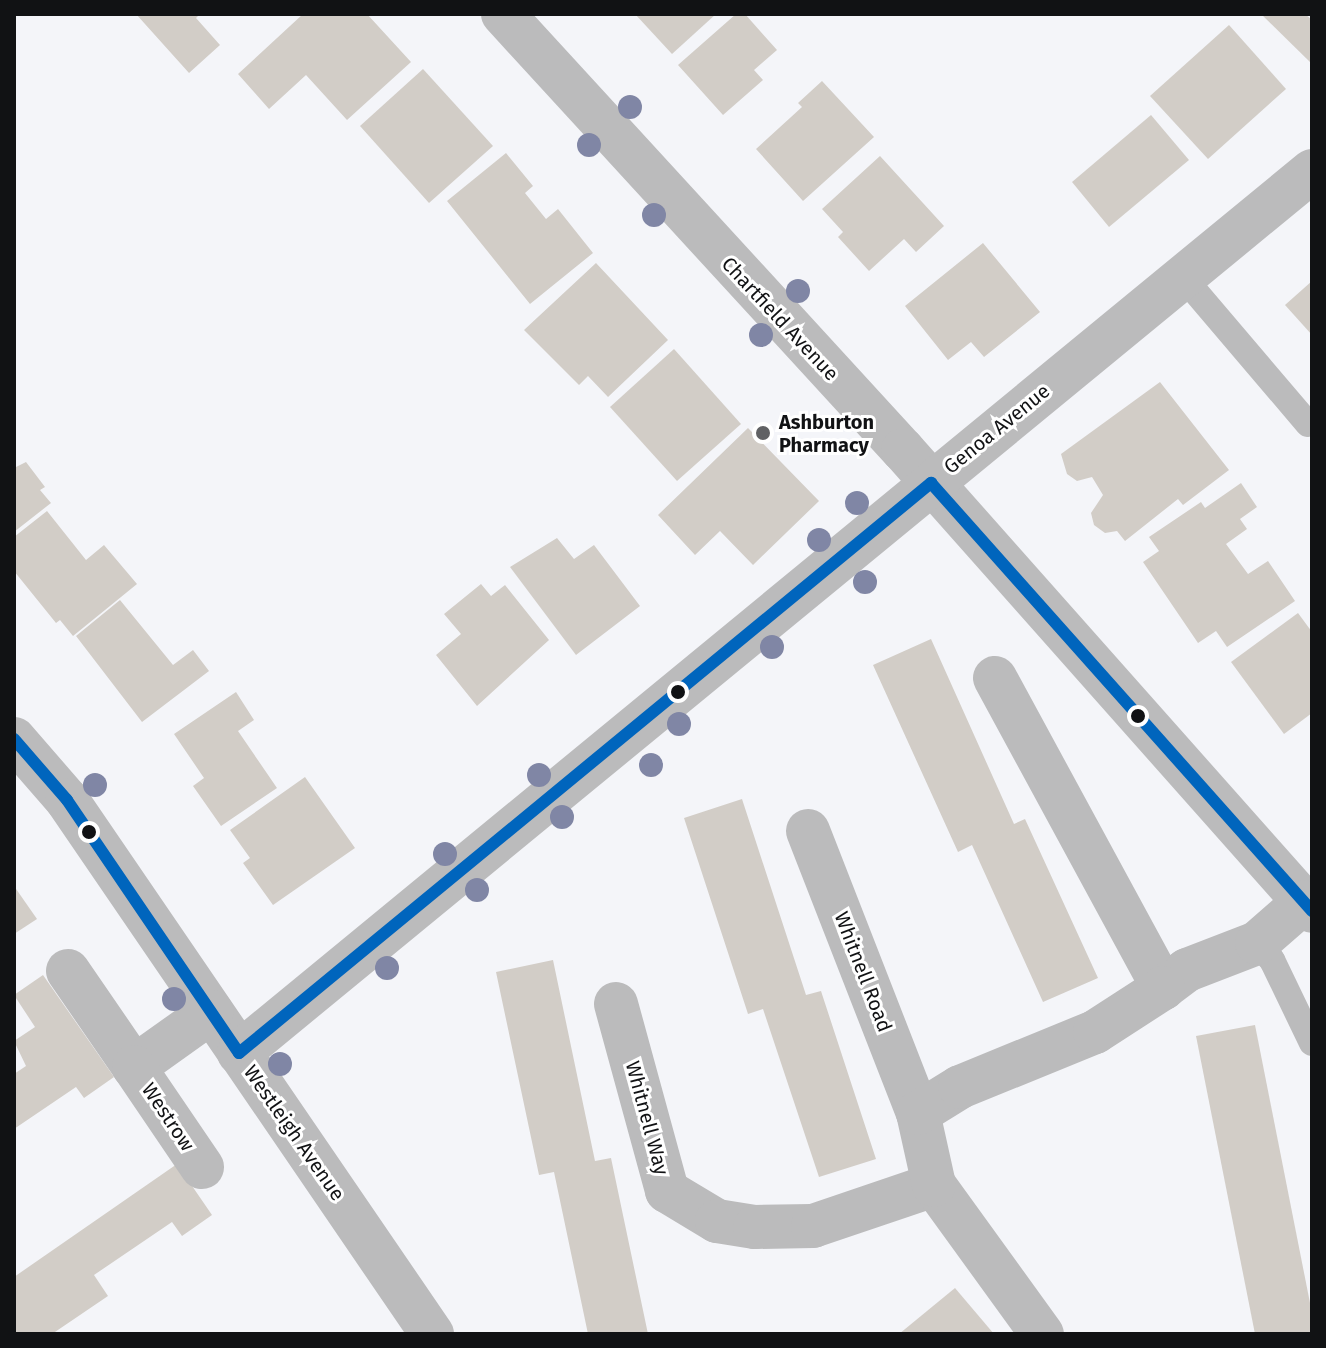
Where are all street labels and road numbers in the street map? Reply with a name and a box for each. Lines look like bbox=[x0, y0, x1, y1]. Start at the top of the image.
street label: Chartfield Avenue bbox=[717, 252, 843, 386]
street label: Genoa Avenue bbox=[939, 379, 1055, 479]
street label: Whitnell Road bbox=[829, 908, 897, 1036]
street label: Whitnell Way bbox=[620, 1058, 674, 1178]
street label: Westleigh Avenue bbox=[238, 1061, 350, 1205]
street label: Westrow bbox=[137, 1078, 199, 1156]

